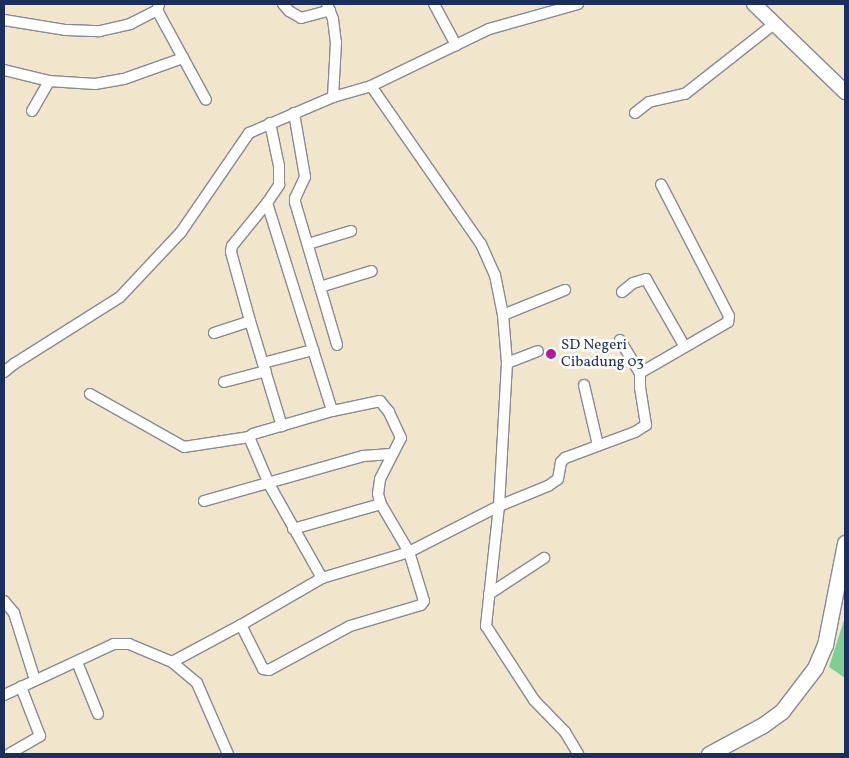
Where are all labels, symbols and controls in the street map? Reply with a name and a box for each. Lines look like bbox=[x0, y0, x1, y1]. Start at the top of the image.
place label: SD Negeri Cibadung 03 bbox=[561, 336, 644, 371]
marker: SD Negeri Cibadung 03 bbox=[545, 348, 557, 360]

